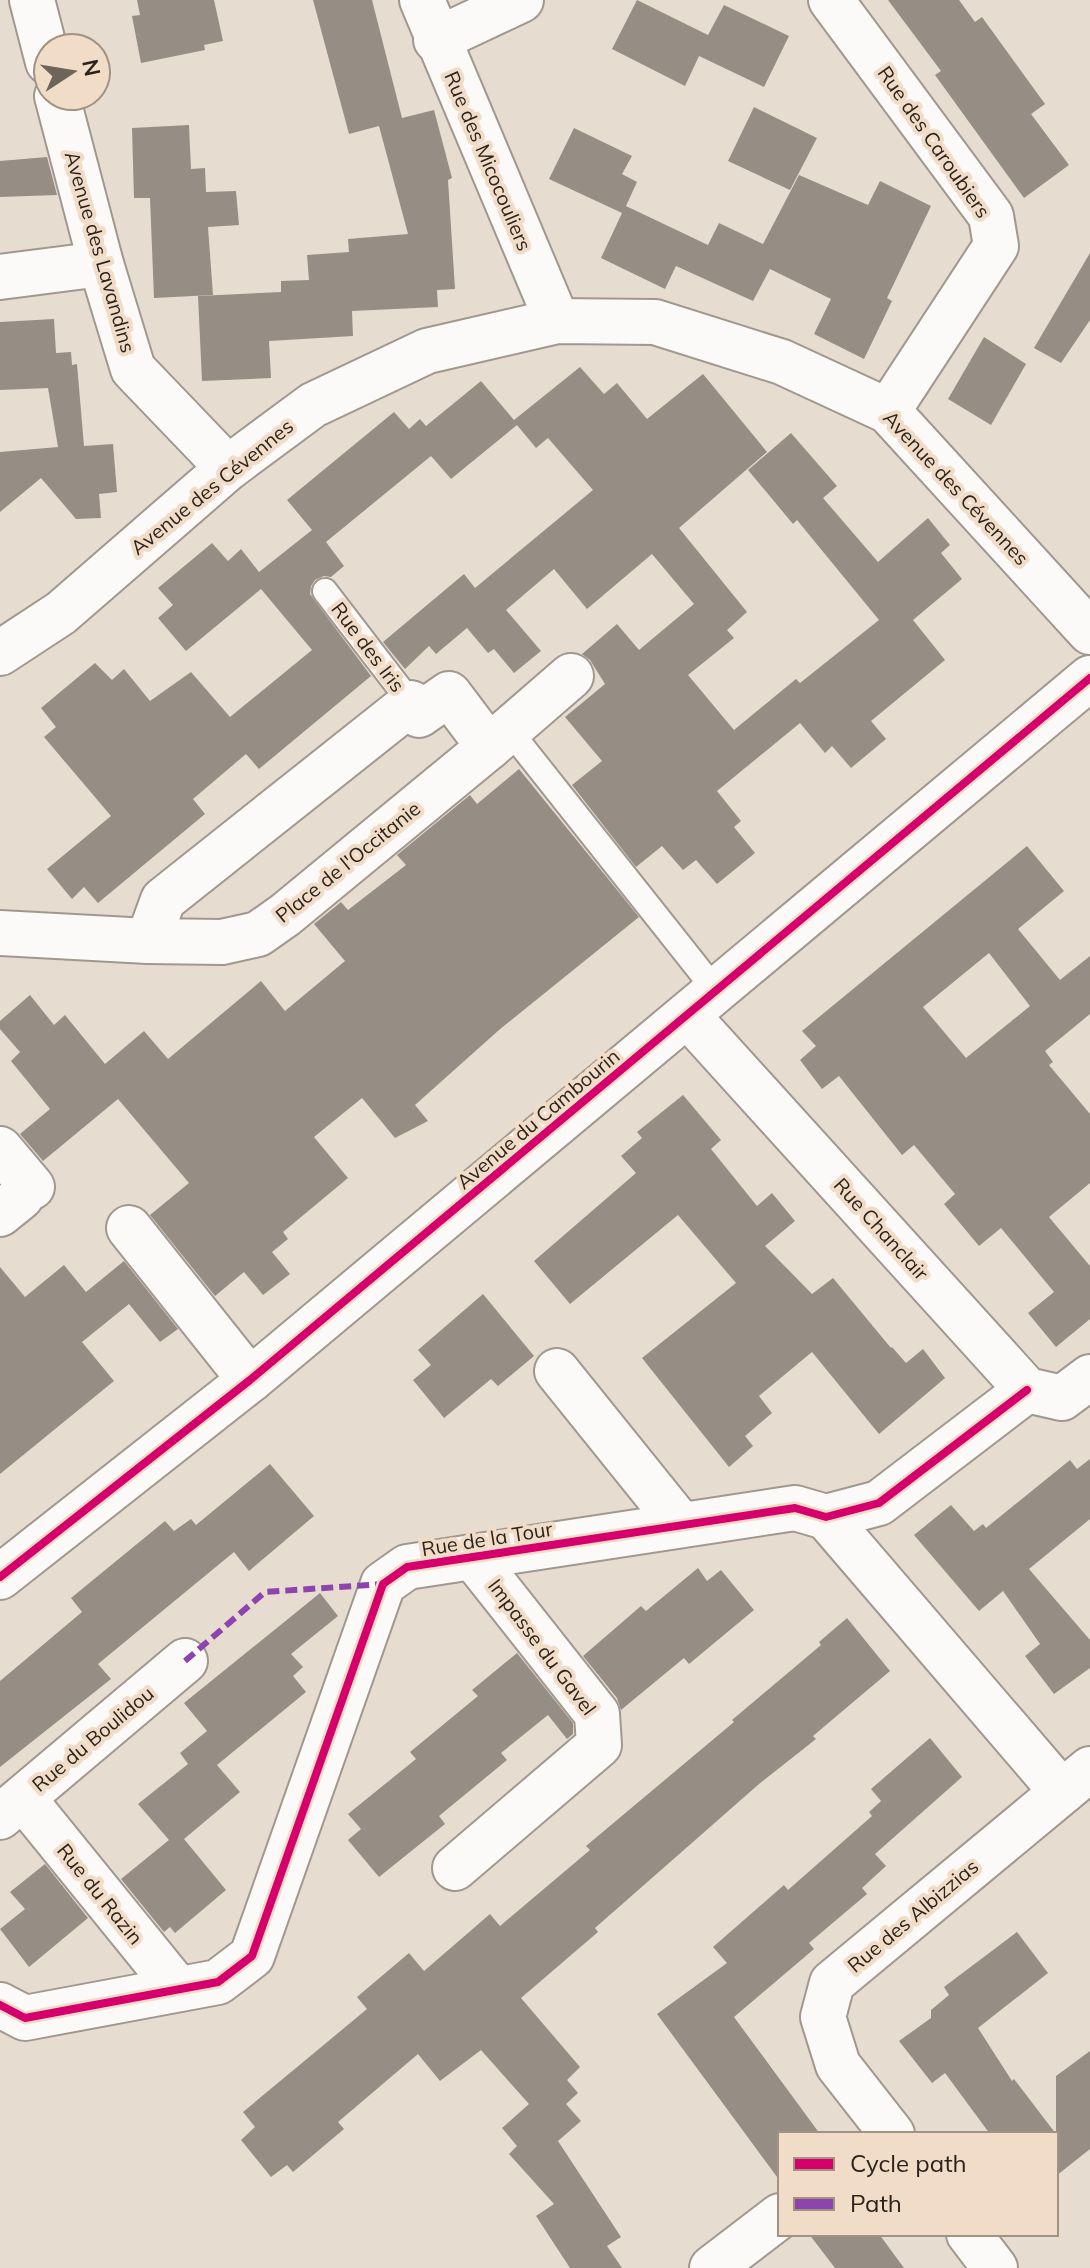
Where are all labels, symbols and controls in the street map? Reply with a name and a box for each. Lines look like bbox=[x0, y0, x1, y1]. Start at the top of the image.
north arrow bbox=[32, 32, 112, 112]
text: N bbox=[76, 57, 107, 79]
street label: Rue des Caroubiers bbox=[873, 61, 996, 222]
street label: Rue des Micocouliers bbox=[439, 67, 538, 254]
street label: Avenue des Lavandins bbox=[60, 148, 141, 355]
street label: Avenue des Cévennes bbox=[878, 405, 1034, 570]
street label: Avenue des Cévennes bbox=[125, 413, 298, 560]
street label: Rue des Iris bbox=[326, 597, 410, 697]
street label: Place de l'Occitanie bbox=[270, 796, 425, 928]
street label: Avenue du Cambourin bbox=[451, 1043, 624, 1194]
street label: Rue Chanclair bbox=[829, 1172, 934, 1286]
street label: Rue de la Tour bbox=[420, 1516, 555, 1561]
street label: Impasse du Gavel bbox=[483, 1574, 602, 1720]
street label: Rue du Boulidou bbox=[27, 1680, 159, 1797]
street label: Rue du Razin bbox=[52, 1838, 149, 1949]
street label: Rue des Albizzias bbox=[842, 1854, 983, 1978]
legend bbox=[778, 2132, 1058, 2236]
text: Cycle path bbox=[850, 2148, 967, 2178]
text: Path bbox=[850, 2188, 902, 2218]

